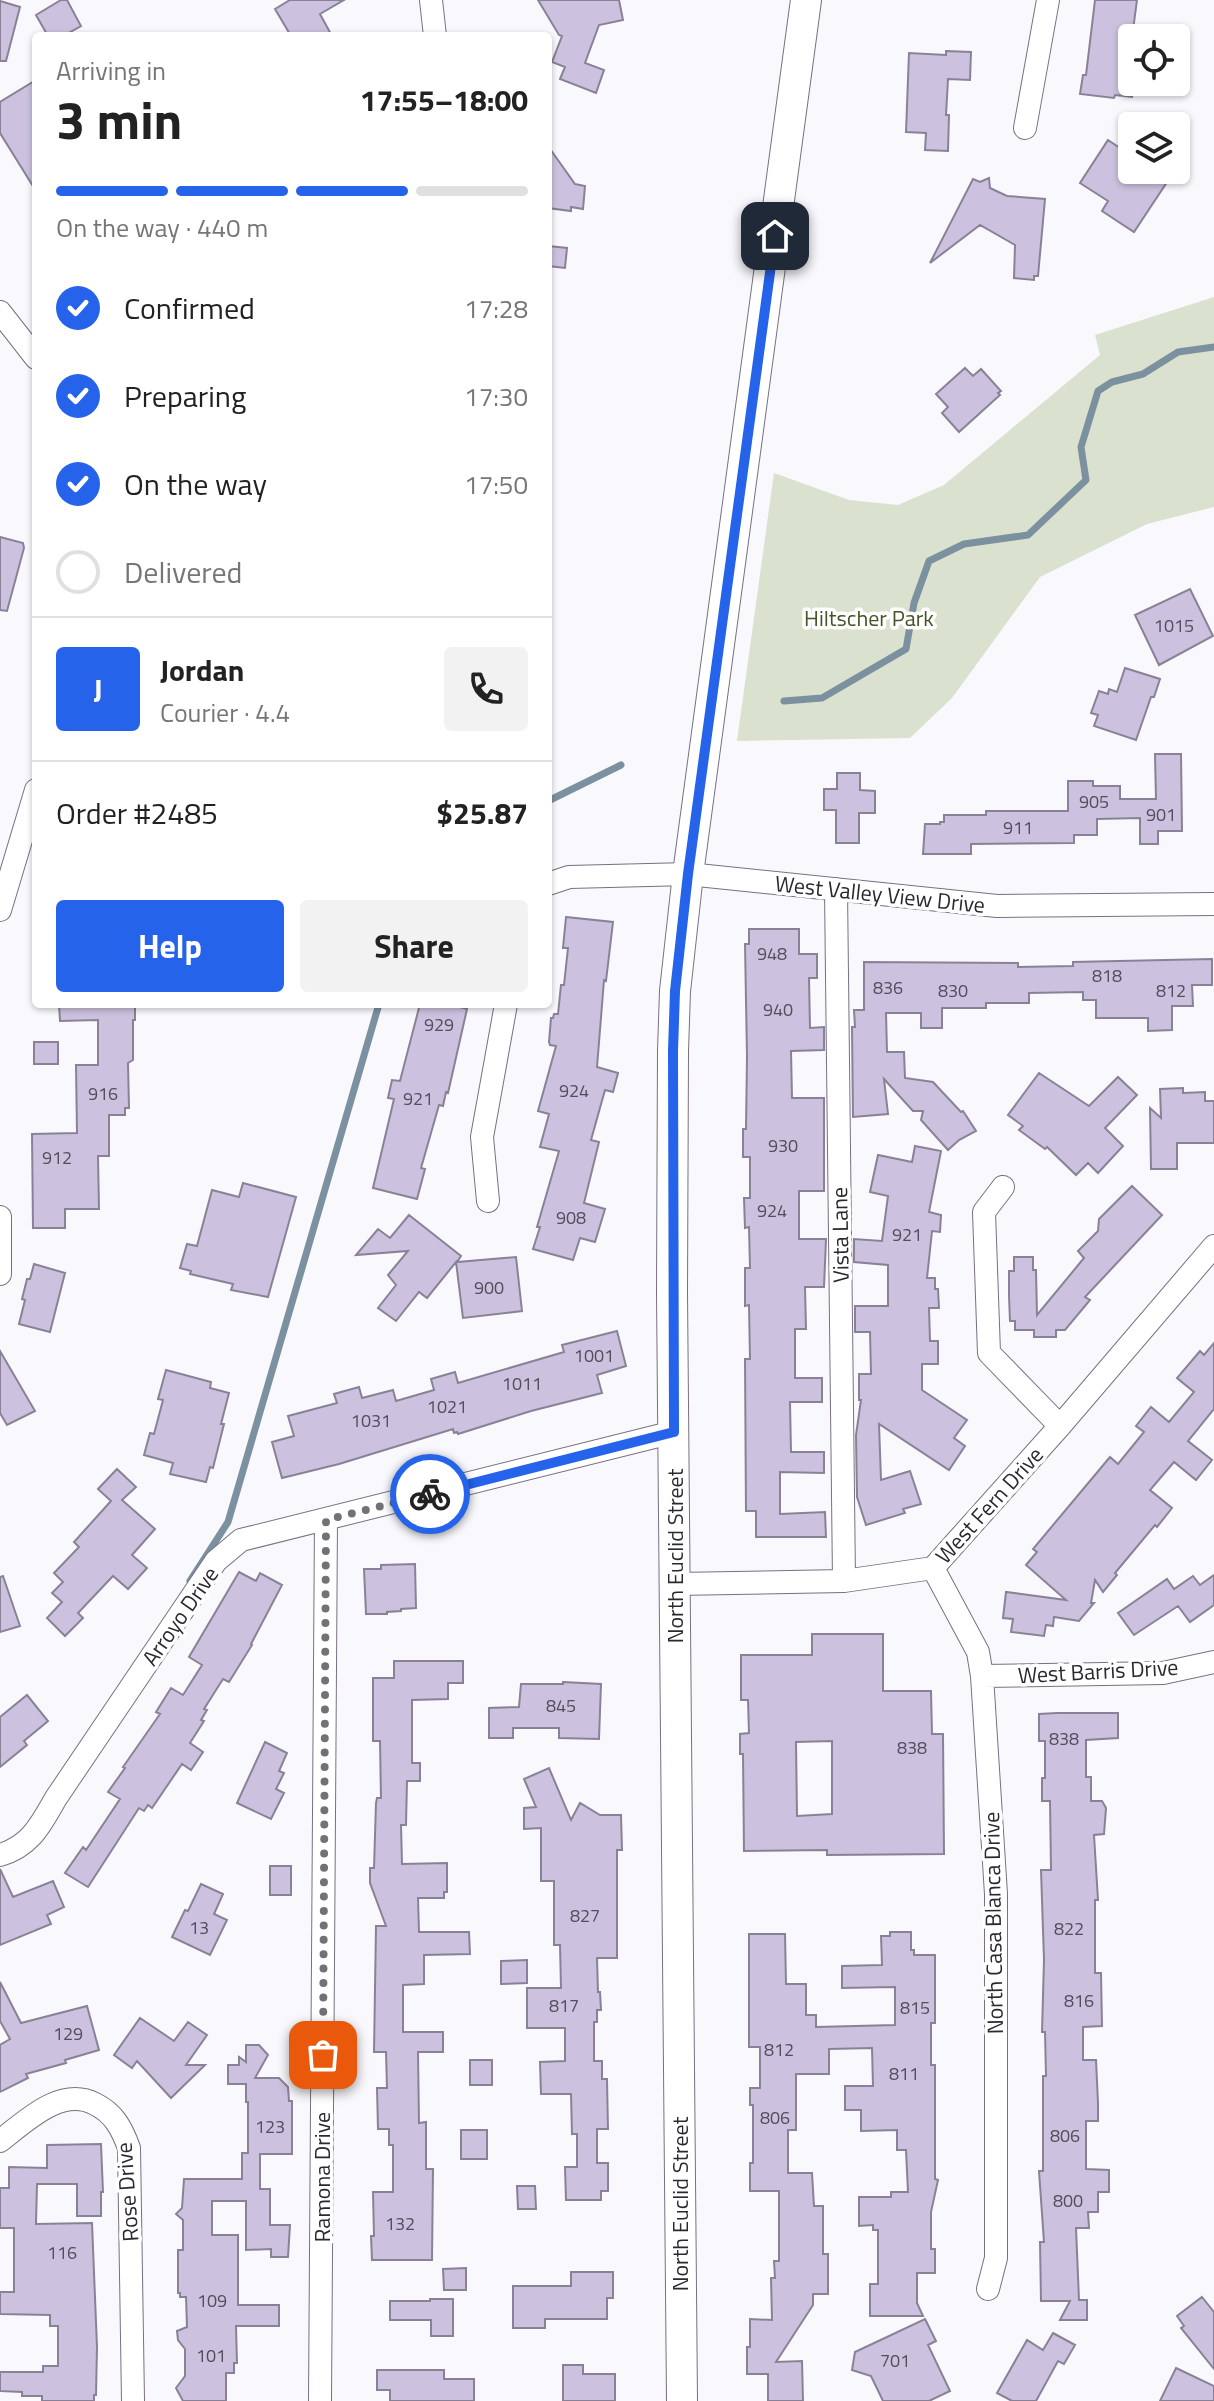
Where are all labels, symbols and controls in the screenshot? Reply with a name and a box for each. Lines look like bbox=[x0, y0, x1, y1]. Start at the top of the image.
map controls bbox=[1118, 24, 1190, 184]
button: locate bbox=[1118, 24, 1190, 96]
text: Arriving in bbox=[56, 51, 166, 90]
text: 17:55–18:00 bbox=[360, 77, 528, 123]
text: 3 min bbox=[56, 80, 182, 159]
button: layers bbox=[1118, 112, 1190, 184]
pin bbox=[741, 202, 809, 270]
text: On the way · 440 m bbox=[56, 208, 268, 247]
icon: home bbox=[753, 214, 797, 258]
text: Confirmed bbox=[124, 285, 255, 331]
icon: check bbox=[56, 286, 100, 330]
text: 17:28 bbox=[464, 289, 528, 328]
text: Preparing bbox=[124, 373, 246, 419]
icon: check bbox=[56, 374, 100, 418]
text: 17:30 bbox=[464, 377, 528, 416]
text: On the way bbox=[124, 461, 267, 507]
icon: check bbox=[56, 462, 100, 506]
text: 17:50 bbox=[464, 465, 528, 504]
text: Delivered bbox=[124, 549, 242, 595]
park label: Hiltscher Park bbox=[804, 601, 934, 635]
house number: 1015 bbox=[1154, 612, 1194, 639]
text: Jordan bbox=[160, 647, 244, 693]
button: phone bbox=[444, 647, 528, 731]
text: J bbox=[93, 666, 103, 712]
text: Courier · 4.4 bbox=[160, 693, 290, 732]
house number: 905 bbox=[1079, 788, 1109, 815]
text: Order #2485 bbox=[56, 790, 218, 836]
text: $25.87 bbox=[436, 790, 528, 836]
house number: 901 bbox=[1146, 801, 1176, 828]
house number: 911 bbox=[1003, 814, 1033, 841]
street label: West Valley View Drive bbox=[773, 866, 987, 922]
button: Help bbox=[56, 900, 284, 992]
button: Share bbox=[300, 900, 528, 992]
house number: 948 bbox=[757, 940, 787, 967]
house number: 818 bbox=[1092, 962, 1122, 989]
house number: 836 bbox=[873, 974, 903, 1001]
house number: 830 bbox=[938, 977, 968, 1004]
house number: 812 bbox=[1156, 977, 1186, 1004]
house number: 940 bbox=[763, 996, 793, 1023]
house number: 929 bbox=[424, 1011, 454, 1038]
house number: 924 bbox=[559, 1077, 589, 1104]
house number: 916 bbox=[88, 1080, 118, 1107]
house number: 921 bbox=[403, 1085, 433, 1112]
house number: 930 bbox=[768, 1132, 798, 1159]
house number: 912 bbox=[42, 1144, 72, 1171]
street label: Vista Lane bbox=[822, 1187, 858, 1283]
house number: 924 bbox=[757, 1197, 787, 1224]
house number: 908 bbox=[556, 1204, 586, 1231]
house number: 921 bbox=[892, 1221, 922, 1248]
house number: 900 bbox=[474, 1274, 504, 1301]
house number: 1001 bbox=[574, 1342, 614, 1369]
house number: 1011 bbox=[502, 1370, 542, 1397]
house number: 1021 bbox=[427, 1393, 467, 1420]
house number: 1031 bbox=[351, 1407, 391, 1434]
street label: West Fern Drive bbox=[927, 1439, 1051, 1571]
courier bbox=[390, 1454, 470, 1534]
street label: North Euclid Street bbox=[658, 1468, 692, 1643]
icon: bike bbox=[408, 1472, 452, 1516]
street label: Arroyo Drive bbox=[133, 1559, 227, 1673]
street label: West Barris Drive bbox=[1017, 1650, 1179, 1692]
house number: 845 bbox=[546, 1692, 576, 1719]
house number: 838 bbox=[1049, 1725, 1079, 1752]
house number: 838 bbox=[897, 1734, 927, 1761]
street label: North Casa Blanca Drive bbox=[974, 1811, 1012, 2035]
house number: 827 bbox=[570, 1902, 600, 1929]
house number: 13 bbox=[189, 1914, 209, 1941]
house number: 822 bbox=[1054, 1915, 1084, 1942]
house number: 816 bbox=[1064, 1987, 1094, 2014]
house number: 817 bbox=[549, 1992, 579, 2019]
house number: 815 bbox=[900, 1994, 930, 2021]
house number: 129 bbox=[53, 2020, 83, 2047]
pin bbox=[289, 2021, 357, 2089]
icon: bag bbox=[301, 2033, 345, 2077]
house number: 812 bbox=[764, 2036, 794, 2063]
house number: 811 bbox=[889, 2060, 919, 2087]
house number: 806 bbox=[760, 2104, 790, 2131]
street label: Ramona Drive bbox=[305, 2112, 339, 2242]
house number: 123 bbox=[255, 2113, 285, 2140]
street label: North Euclid Street bbox=[663, 2116, 697, 2291]
house number: 806 bbox=[1050, 2122, 1080, 2149]
street label: Rose Drive bbox=[107, 2141, 147, 2243]
house number: 800 bbox=[1053, 2187, 1083, 2214]
house number: 132 bbox=[385, 2210, 415, 2237]
house number: 116 bbox=[47, 2239, 77, 2266]
house number: 109 bbox=[197, 2287, 227, 2314]
house number: 101 bbox=[196, 2342, 226, 2369]
house number: 701 bbox=[880, 2347, 910, 2374]

